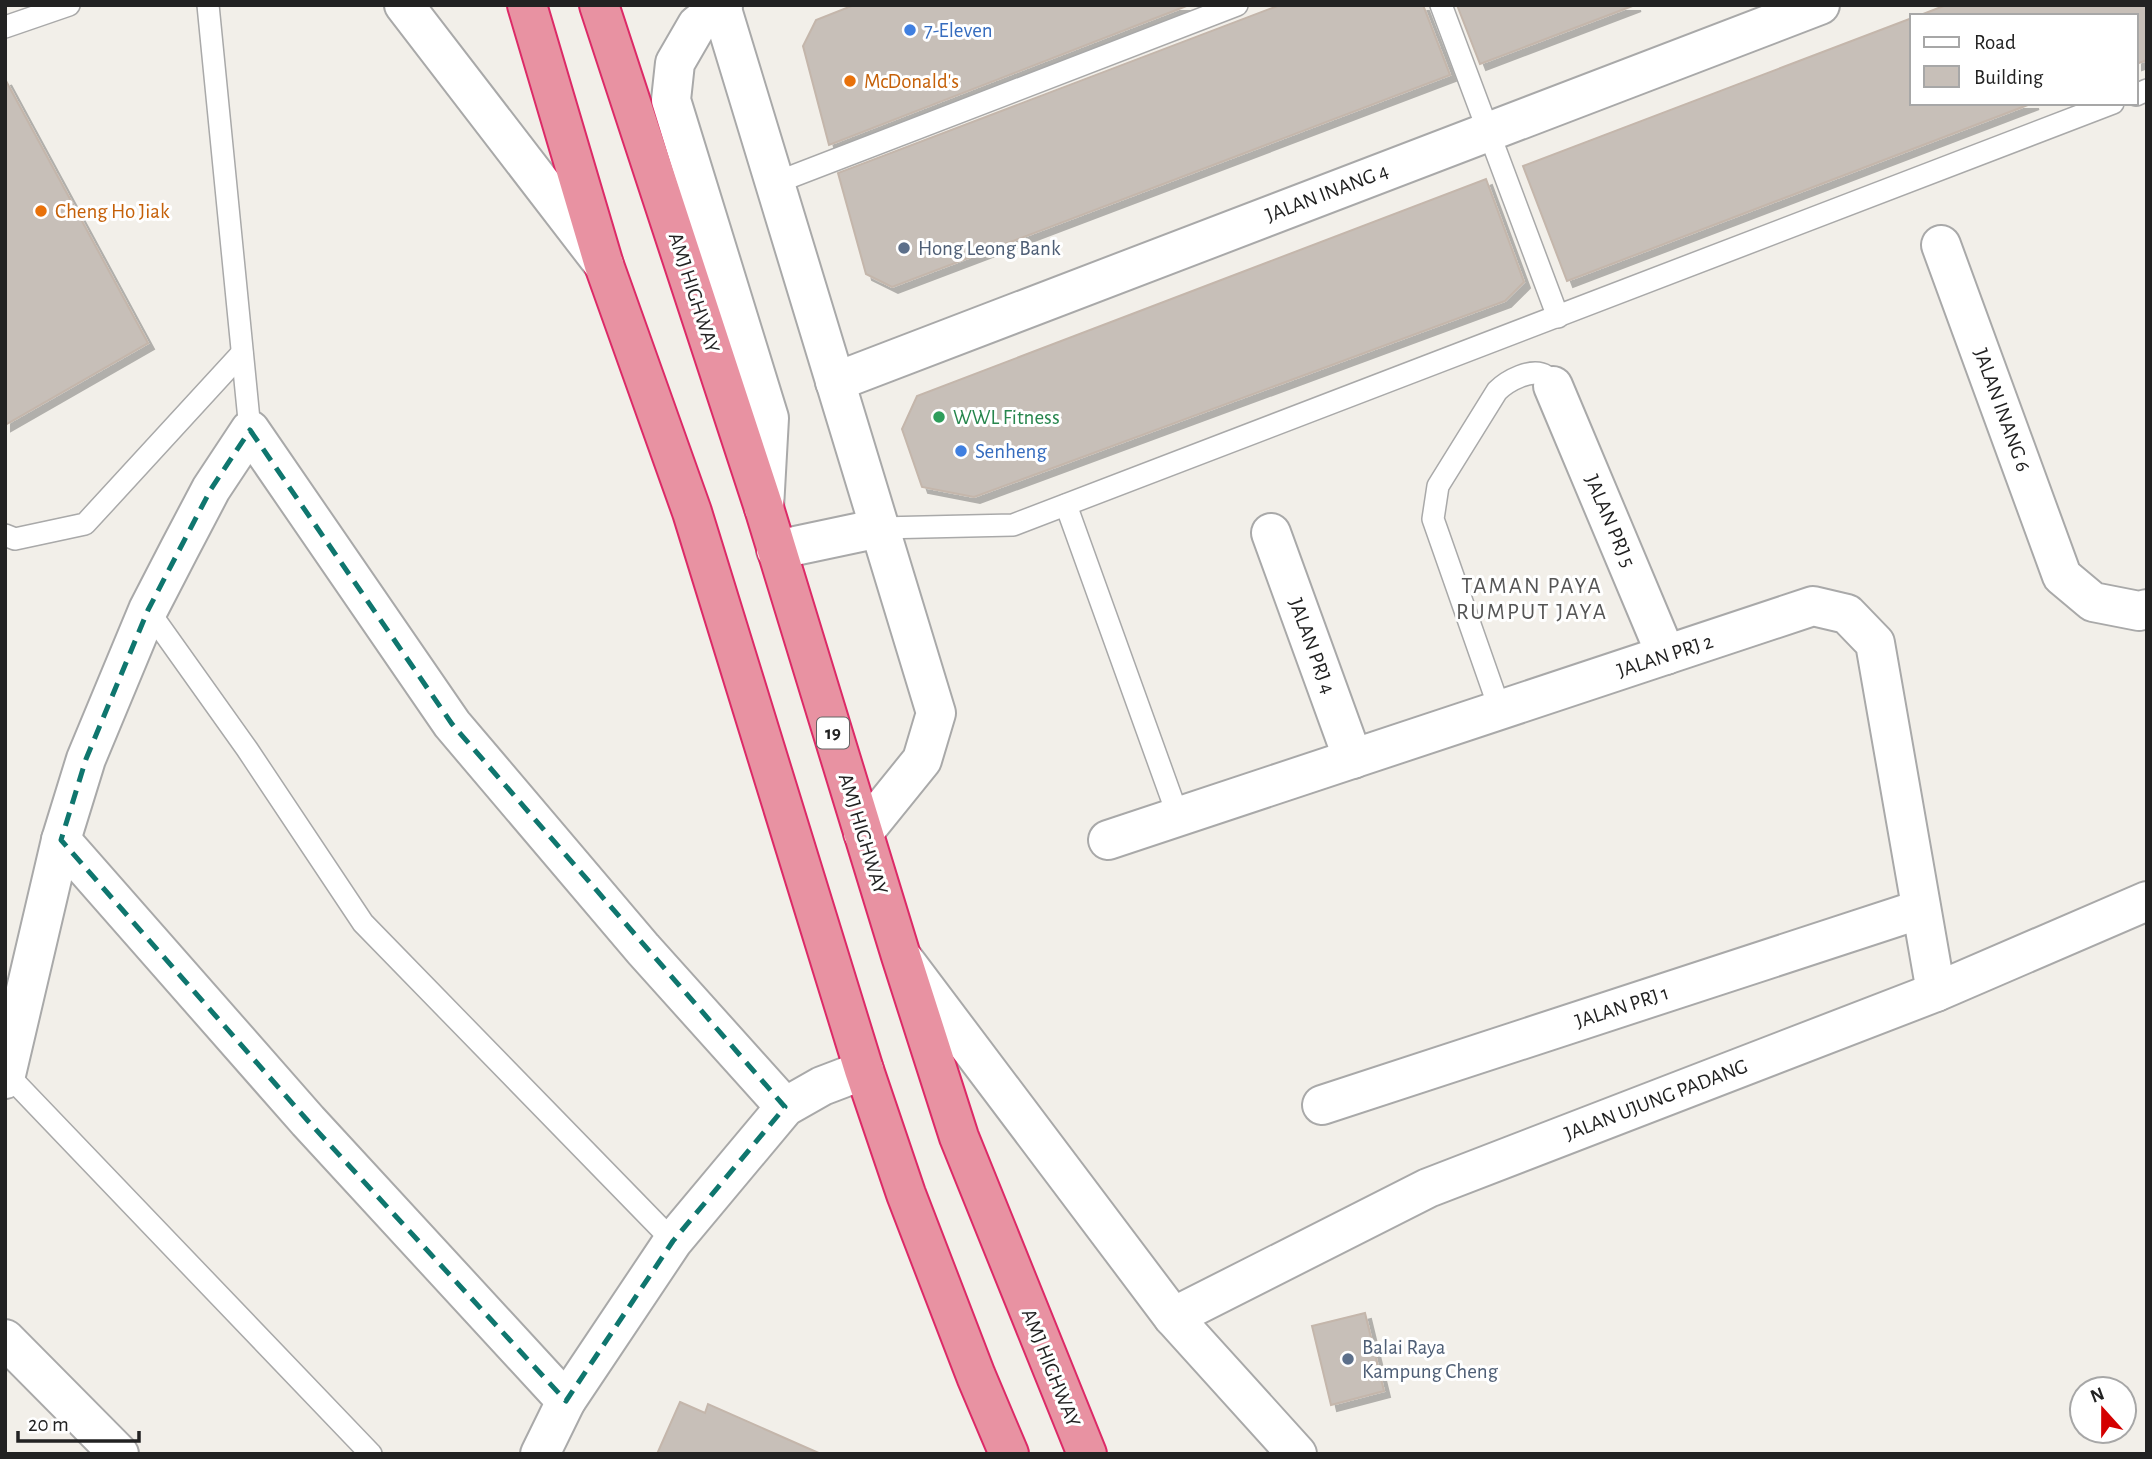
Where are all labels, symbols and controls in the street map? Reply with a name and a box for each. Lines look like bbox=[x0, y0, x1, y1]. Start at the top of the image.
legend bbox=[1910, 14, 2138, 105]
place label: 7-Eleven bbox=[924, 20, 993, 41]
marker: 7-Eleven bbox=[902, 22, 918, 38]
text: Road bbox=[1974, 32, 2016, 53]
text: Building bbox=[1974, 67, 2044, 88]
place label: McDonald's bbox=[864, 71, 959, 92]
marker: McDonald's bbox=[842, 73, 858, 89]
street label: JALAN INANG 4 bbox=[1263, 160, 1391, 226]
place label: Cheng Ho Jiak bbox=[55, 201, 170, 222]
marker: Cheng Ho Jiak bbox=[33, 203, 49, 219]
street label: AMJ HIGHWAY bbox=[665, 230, 723, 356]
place label: Hong Leong Bank bbox=[918, 238, 1061, 259]
marker: Hong Leong Bank bbox=[896, 240, 912, 256]
street label: JALAN INANG 6 bbox=[1970, 346, 2034, 474]
place label: WWL Fitness bbox=[953, 407, 1060, 428]
marker: WWL Fitness bbox=[931, 409, 947, 425]
place label: Senheng bbox=[975, 441, 1047, 462]
marker: Senheng bbox=[953, 443, 969, 459]
street label: JALAN PRJ 5 bbox=[1581, 471, 1639, 571]
district label: TAMAN PAYA RUMPUT JAYA bbox=[1456, 575, 1608, 624]
street label: JALAN PRJ 4 bbox=[1285, 595, 1339, 697]
street label: JALAN PRJ 2 bbox=[1614, 631, 1716, 681]
road number: 19 bbox=[817, 718, 849, 748]
street label: AMJ HIGHWAY bbox=[835, 771, 891, 897]
street label: JALAN PRJ 1 bbox=[1573, 982, 1671, 1032]
street label: JALAN UJUNG PADANG bbox=[1562, 1055, 1750, 1145]
street label: AMJ HIGHWAY bbox=[1018, 1306, 1084, 1430]
place label: Balai Raya Kampung Cheng bbox=[1362, 1337, 1499, 1382]
marker: Balai Raya Kampung Cheng bbox=[1340, 1351, 1356, 1367]
north arrow bbox=[2068, 1375, 2138, 1445]
text: N bbox=[2088, 1384, 2107, 1407]
scale bar bbox=[18, 1400, 138, 1444]
text: 20 m bbox=[28, 1414, 69, 1435]

